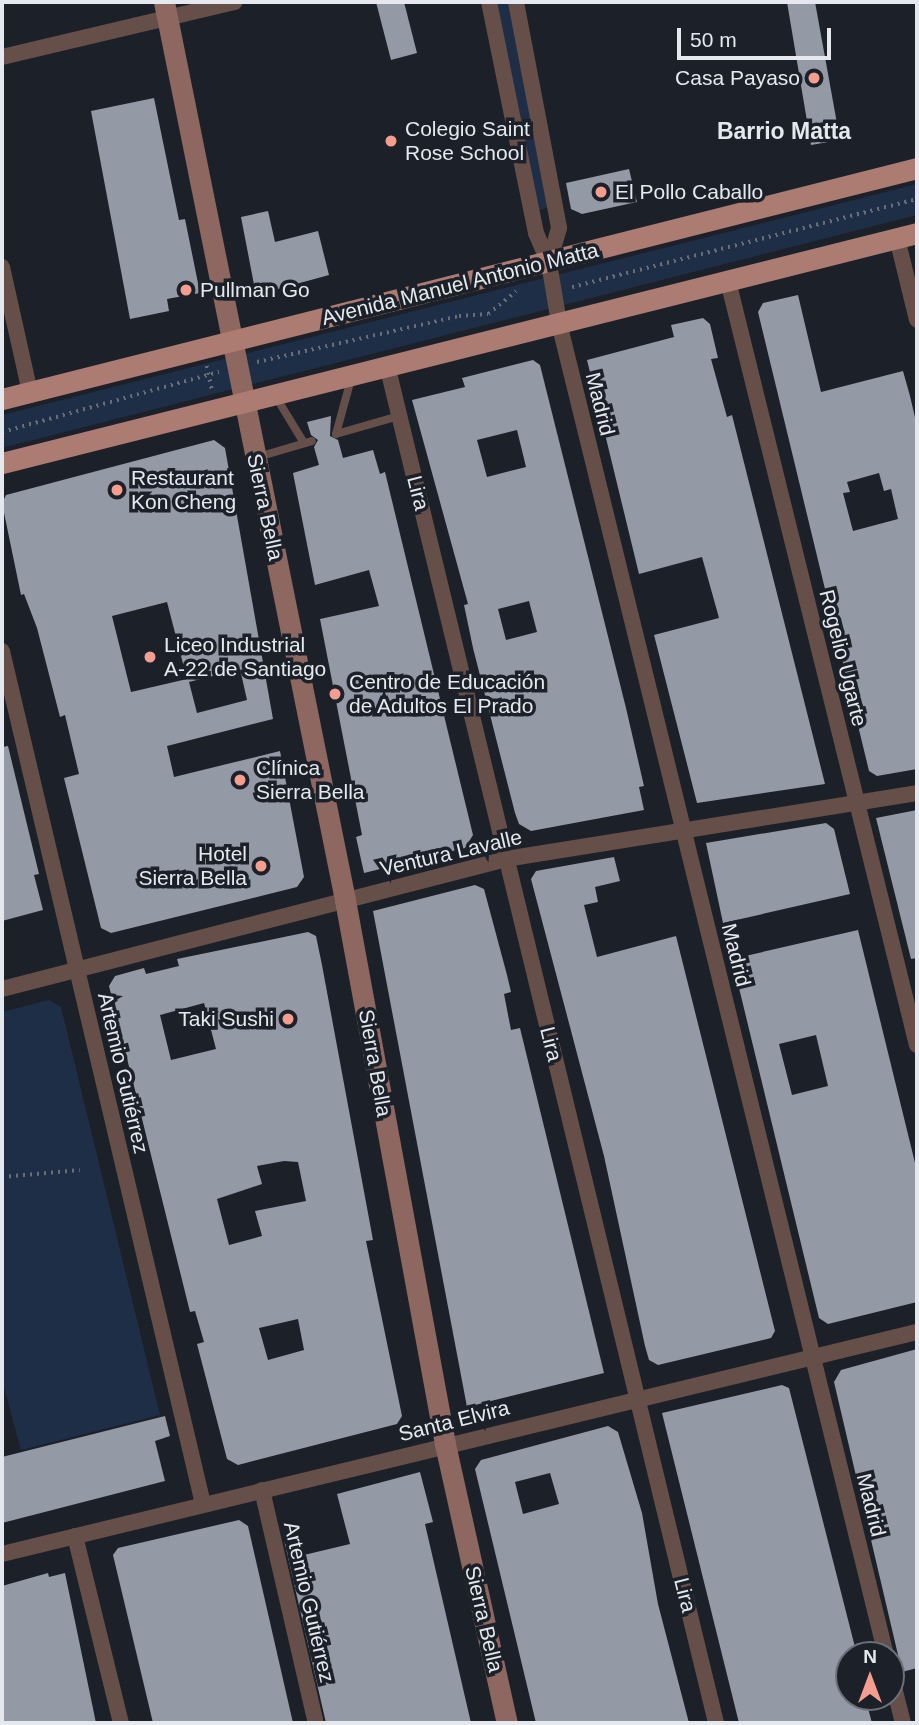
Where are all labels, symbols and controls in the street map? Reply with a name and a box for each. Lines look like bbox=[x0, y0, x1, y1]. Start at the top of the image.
scale bar bbox=[681, 14, 835, 58]
text: 50 m bbox=[690, 28, 737, 51]
place label: Casa Payaso bbox=[675, 65, 800, 91]
marker: Casa Payaso bbox=[806, 70, 822, 86]
place label: Colegio Saint Rose School bbox=[405, 116, 530, 166]
district label: Barrio Matta bbox=[717, 117, 851, 145]
marker: Colegio Saint Rose School bbox=[383, 133, 399, 149]
place label: El Pollo Caballo bbox=[615, 179, 763, 205]
marker: El Pollo Caballo bbox=[593, 184, 609, 200]
street label: Avenida Manuel Antonio Matta bbox=[318, 237, 602, 331]
place label: Pullman Go bbox=[200, 277, 310, 303]
marker: Pullman Go bbox=[178, 282, 194, 298]
street label: Madrid bbox=[580, 370, 620, 438]
street label: Sierra Bella bbox=[241, 451, 289, 563]
place label: Restaurant Kon Cheng bbox=[131, 465, 236, 515]
street label: Lira bbox=[402, 473, 434, 513]
marker: Restaurant Kon Cheng bbox=[109, 482, 125, 498]
street label: Rogelio Ugarte bbox=[814, 587, 872, 729]
place label: Liceo Industrial A-22 de Santiago bbox=[164, 632, 326, 682]
marker: Liceo Industrial A-22 de Santiago bbox=[142, 649, 158, 665]
place label: Centro de Educación de Adultos El Prado bbox=[349, 669, 545, 719]
marker: Centro de Educación de Adultos El Prado bbox=[327, 686, 343, 702]
place label: Clínica Sierra Bella bbox=[256, 755, 365, 805]
marker: Clínica Sierra Bella bbox=[230, 770, 250, 790]
street label: Ventura Lavalle bbox=[378, 824, 524, 882]
place label: Hotel Sierra Bella bbox=[138, 841, 247, 891]
marker: Hotel Sierra Bella bbox=[253, 858, 269, 874]
street label: Madrid bbox=[716, 921, 756, 989]
street label: Artemio Gutiérrez bbox=[92, 990, 154, 1156]
place label: Taki Sushi bbox=[178, 1006, 274, 1032]
street label: Sierra Bella bbox=[353, 1007, 397, 1119]
marker: Taki Sushi bbox=[280, 1011, 296, 1027]
street label: Lira bbox=[535, 1024, 567, 1064]
street label: Santa Elvira bbox=[396, 1395, 512, 1447]
street label: Madrid bbox=[851, 1471, 891, 1539]
street label: Artemio Gutiérrez bbox=[278, 1519, 340, 1685]
street label: Sierra Bella bbox=[460, 1563, 508, 1675]
street label: Lira bbox=[669, 1575, 701, 1615]
north arrow bbox=[835, 1641, 905, 1711]
text: N bbox=[863, 1646, 877, 1667]

